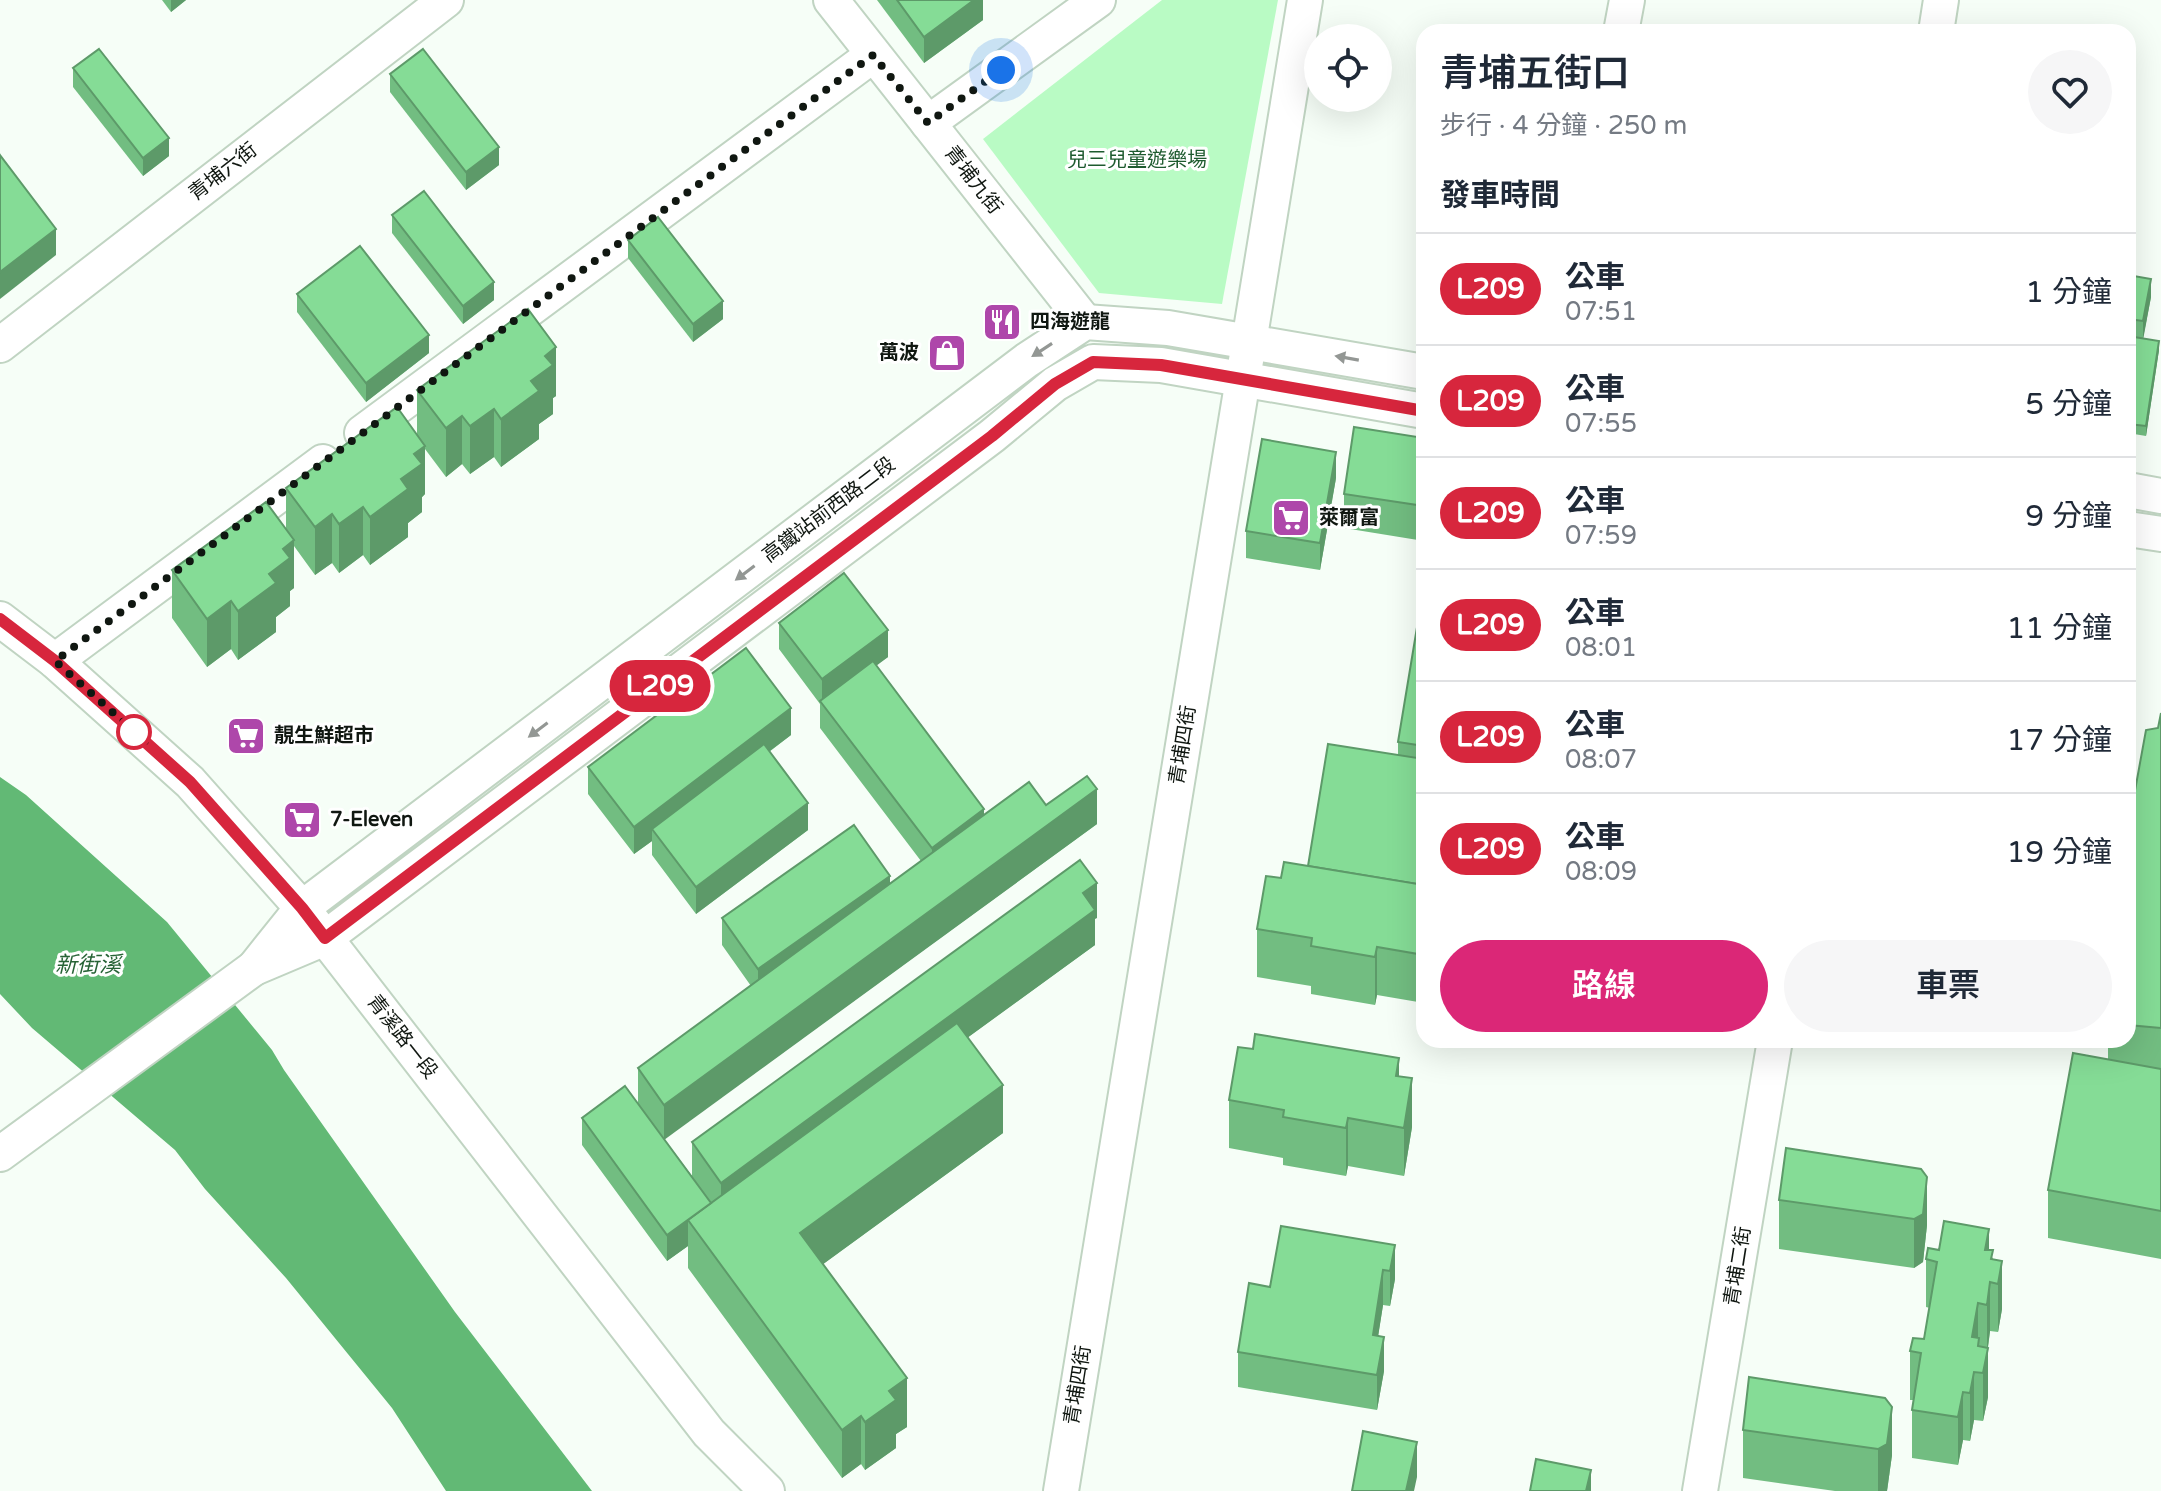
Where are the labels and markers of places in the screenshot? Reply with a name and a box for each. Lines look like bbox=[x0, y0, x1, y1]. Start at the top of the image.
restaurant icon: 四海遊龍 bbox=[981, 301, 1023, 343]
place label: 四海遊龍 bbox=[1030, 310, 1110, 334]
shop icon: 萬波 bbox=[926, 332, 968, 374]
place label: 萬波 bbox=[879, 341, 919, 365]
supermarket icon: 萊爾富 bbox=[1270, 497, 1312, 539]
place label: 萊爾富 bbox=[1319, 506, 1379, 530]
unlabelled marker bbox=[117, 715, 151, 749]
supermarket icon: 靚生鮮超市 bbox=[225, 715, 267, 757]
place label: 靚生鮮超市 bbox=[274, 724, 374, 748]
supermarket icon: 7-Eleven bbox=[281, 799, 323, 841]
place label: 7-Eleven bbox=[330, 808, 413, 832]

